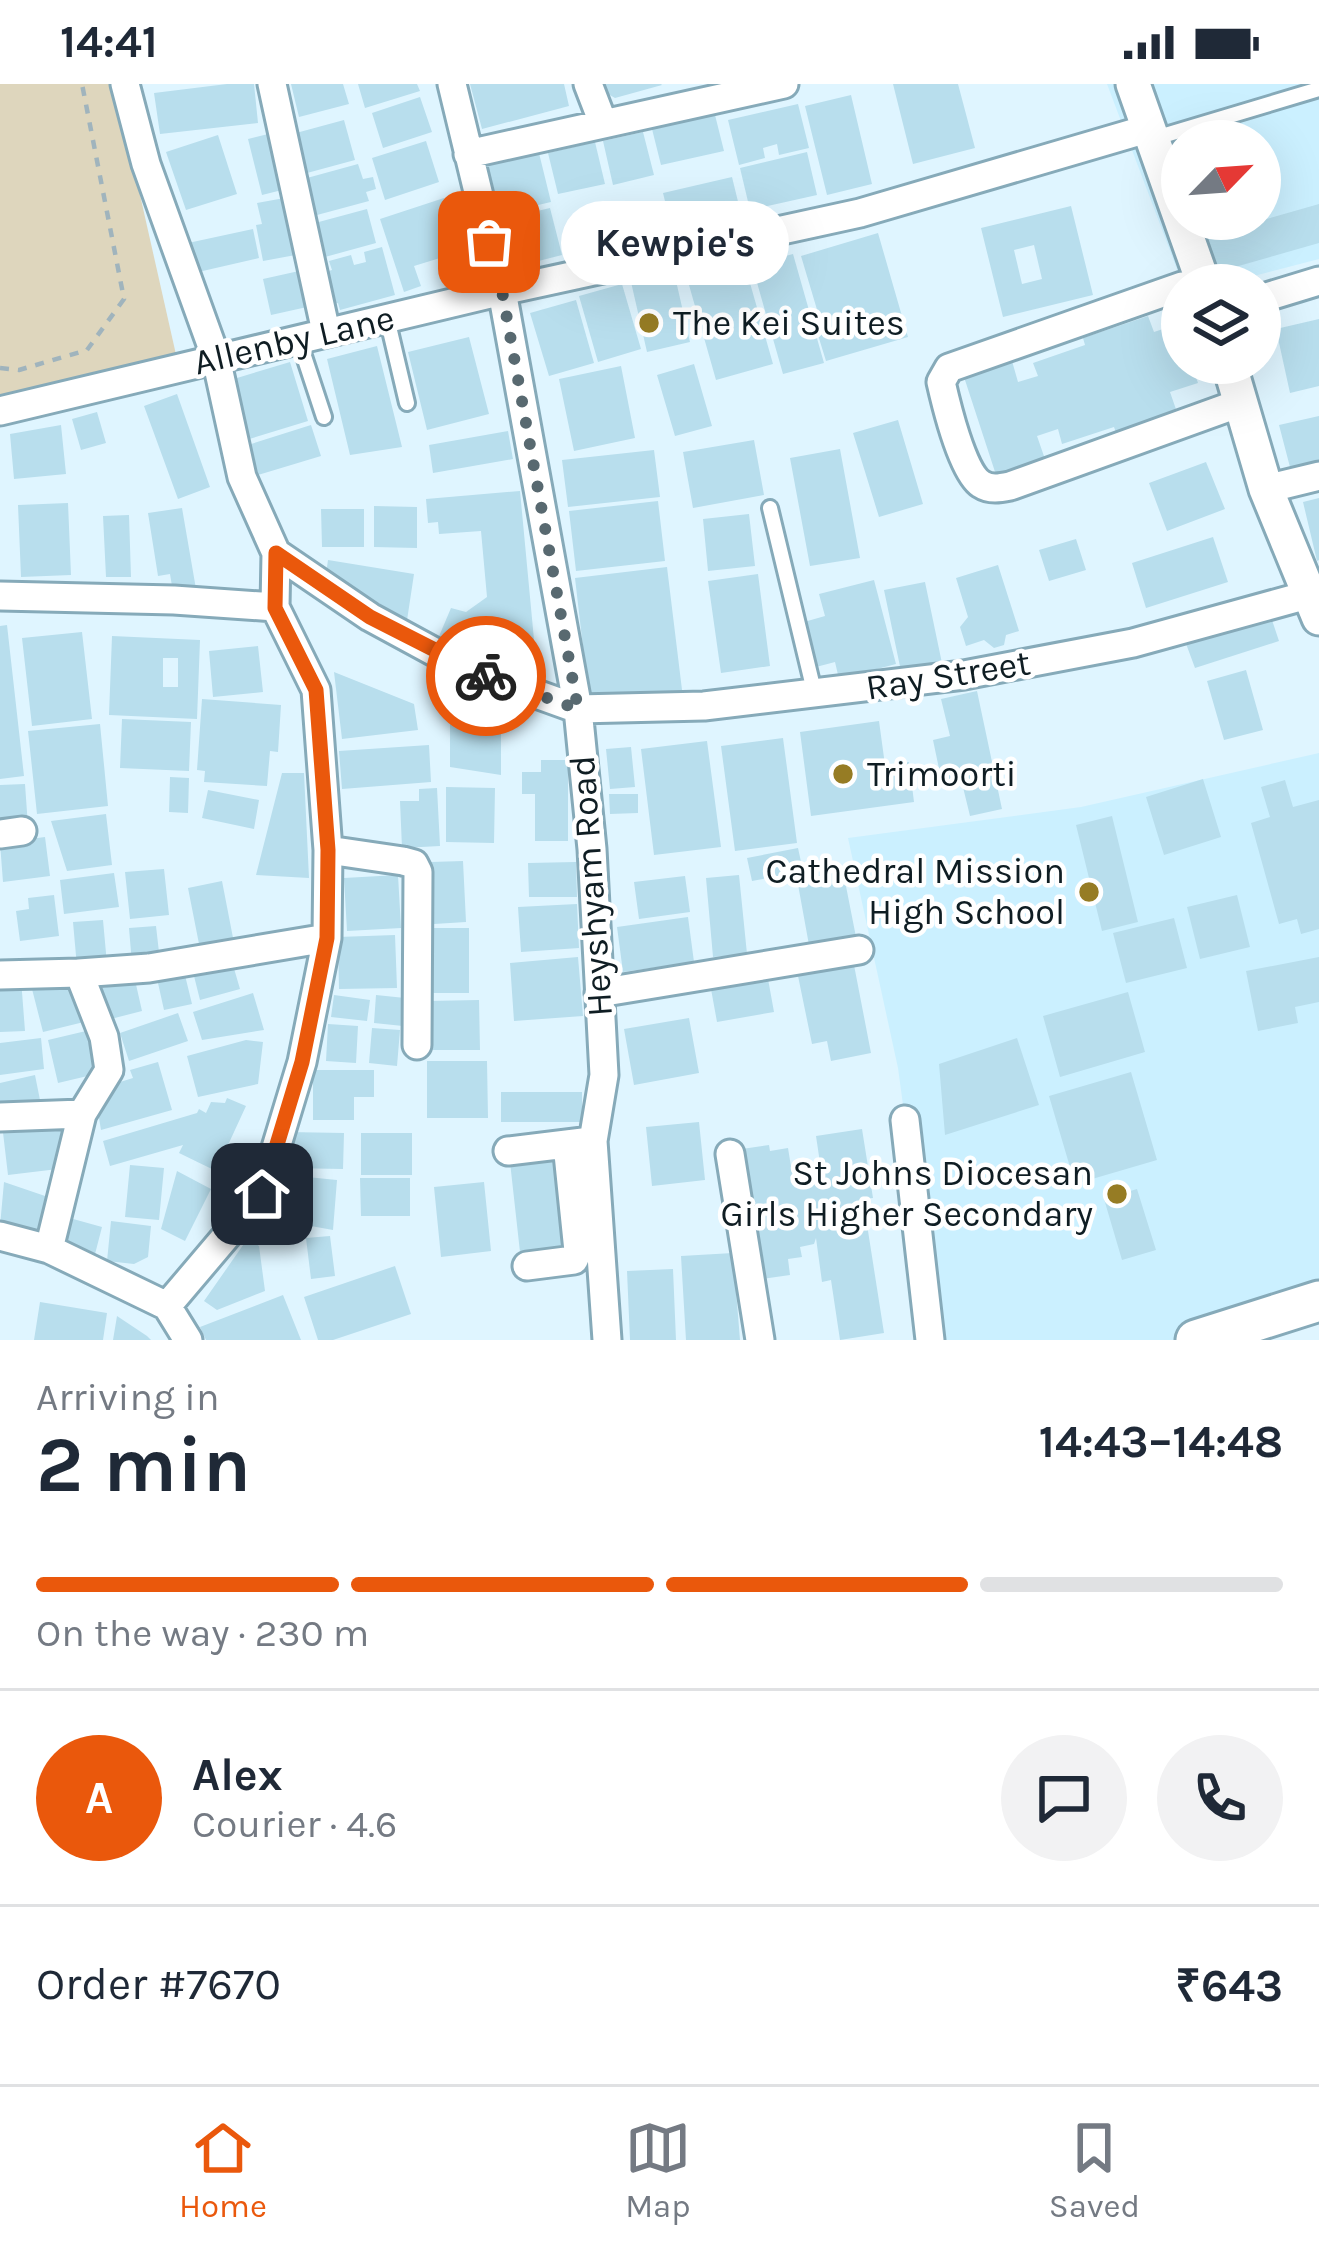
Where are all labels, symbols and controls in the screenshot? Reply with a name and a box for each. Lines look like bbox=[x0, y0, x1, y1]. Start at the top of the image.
text: 14:41 bbox=[60, 16, 158, 68]
north arrow bbox=[1161, 120, 1281, 240]
map controls bbox=[1161, 120, 1281, 384]
pin bbox=[438, 191, 540, 293]
callout: Kewpie's bbox=[561, 200, 789, 284]
icon: bag bbox=[456, 209, 522, 275]
text: Kewpie's bbox=[595, 220, 755, 266]
button: layers bbox=[1161, 264, 1281, 384]
street label: Allenby Lane bbox=[190, 297, 398, 383]
place label: The Kei Suites bbox=[673, 302, 905, 344]
marker: The Kei Suites bbox=[636, 310, 662, 336]
courier bbox=[426, 616, 546, 736]
street label: Ray Street bbox=[863, 641, 1033, 709]
icon: bike bbox=[453, 643, 519, 709]
place label: Trimoorti bbox=[867, 753, 1016, 795]
street label: Heyshyam Road bbox=[561, 754, 621, 1018]
marker: Trimoorti bbox=[830, 761, 856, 787]
place label: Cathedral Mission High School bbox=[765, 850, 1065, 933]
marker: Cathedral Mission High School bbox=[1076, 879, 1102, 905]
pin bbox=[211, 1143, 313, 1245]
place label: St Johns Diocesan Girls Higher Secondary bbox=[720, 1152, 1093, 1235]
icon: home bbox=[229, 1161, 295, 1227]
marker: St Johns Diocesan Girls Higher Secondary bbox=[1104, 1181, 1130, 1207]
text: Arriving in bbox=[36, 1374, 219, 1420]
text: 14:43–14:48 bbox=[1039, 1416, 1283, 1468]
text: 2 min bbox=[36, 1419, 251, 1511]
text: On the way · 230 m bbox=[36, 1610, 369, 1656]
button: chat bbox=[1001, 1735, 1127, 1861]
button: phone bbox=[1157, 1735, 1283, 1861]
text: Alex bbox=[192, 1749, 283, 1801]
text: A bbox=[85, 1772, 113, 1824]
text: Courier · 4.6 bbox=[192, 1801, 397, 1847]
text: Order #7670 bbox=[36, 1958, 281, 2010]
text: ₹643 bbox=[1175, 1960, 1283, 2012]
tab: Home bbox=[179, 2115, 267, 2225]
tab: Map bbox=[625, 2115, 691, 2225]
tab: Saved bbox=[1049, 2115, 1140, 2225]

